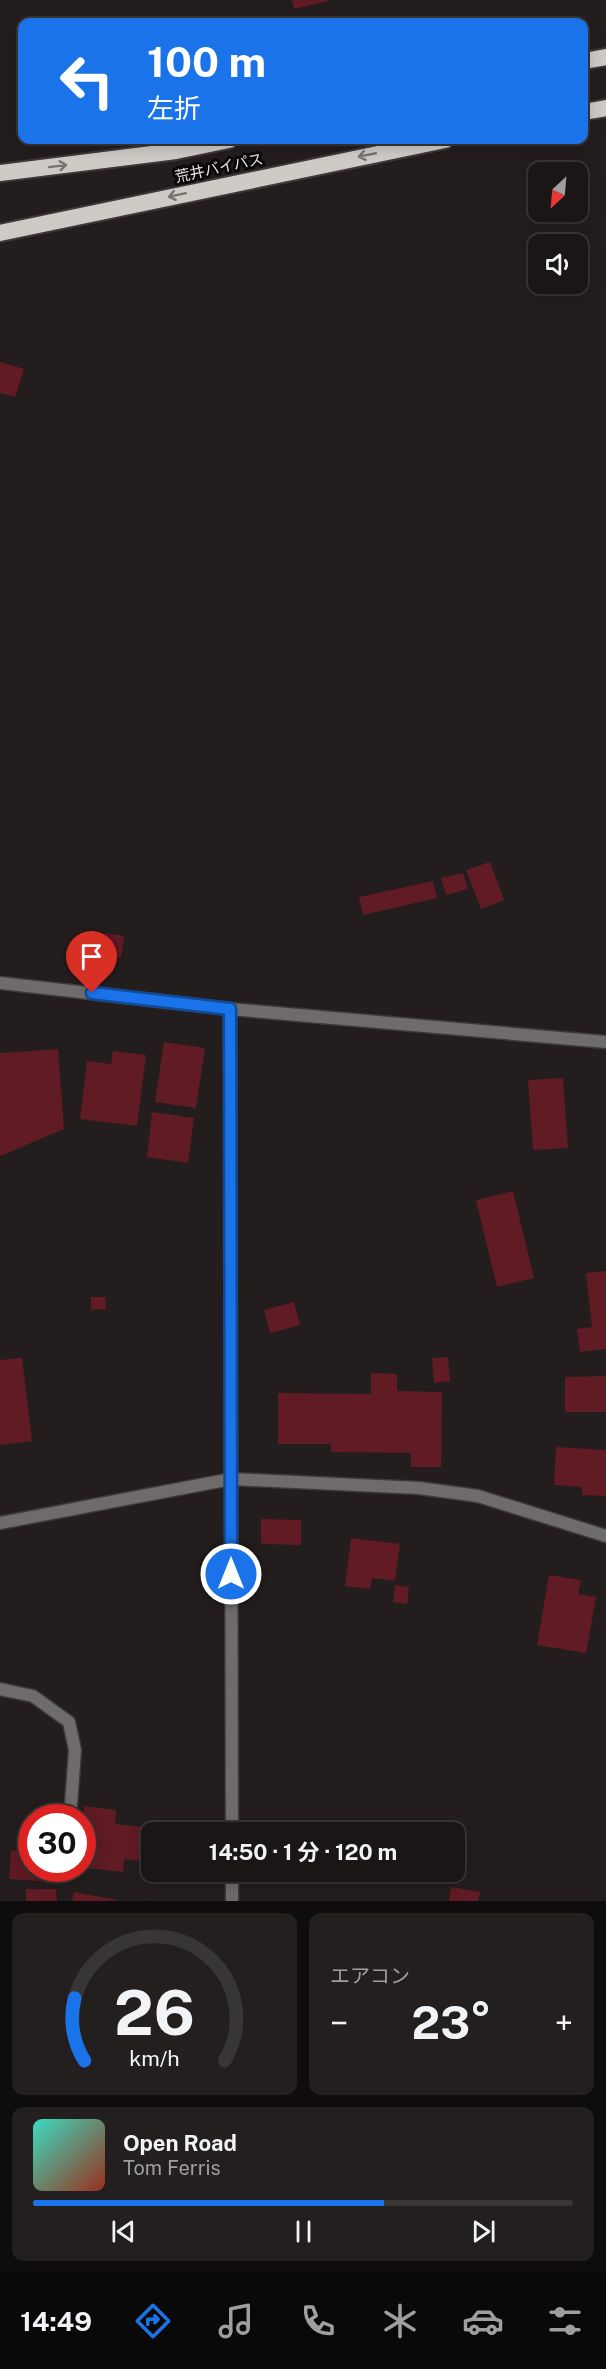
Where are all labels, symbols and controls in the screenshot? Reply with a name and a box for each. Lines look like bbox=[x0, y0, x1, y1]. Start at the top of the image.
text: 100 m bbox=[147, 37, 266, 86]
icon: left bbox=[48, 42, 126, 120]
text: 左折 bbox=[147, 92, 201, 124]
street label: 荒井バイパス bbox=[173, 150, 265, 185]
one-way arrow bbox=[358, 150, 378, 161]
one-way arrow bbox=[48, 160, 67, 171]
north arrow bbox=[528, 162, 588, 222]
map controls bbox=[528, 162, 588, 294]
one-way arrow bbox=[167, 190, 187, 201]
button: sound bbox=[528, 234, 588, 294]
pin bbox=[66, 931, 117, 993]
icon: arrive bbox=[75, 940, 108, 973]
position arrow bbox=[199, 1542, 263, 1606]
speed limit sign: 30 bbox=[18, 1804, 96, 1882]
text: 14:50 · 1 分 · 120 m bbox=[209, 1839, 397, 1865]
text: エアコン bbox=[330, 1964, 410, 1988]
text: 26 bbox=[114, 1976, 195, 2049]
text: 23° bbox=[412, 1996, 491, 2049]
text: − bbox=[330, 2004, 348, 2042]
text: + bbox=[555, 2004, 573, 2042]
text: km/h bbox=[129, 2046, 180, 2071]
text: Open Road bbox=[123, 2130, 237, 2156]
text: Tom Ferris bbox=[123, 2156, 221, 2180]
icon: previous bbox=[107, 2215, 140, 2248]
icon: pause bbox=[287, 2215, 320, 2248]
icon: next bbox=[467, 2215, 500, 2248]
icon: directions bbox=[132, 2300, 174, 2342]
icon: music bbox=[215, 2300, 257, 2342]
icon: phone bbox=[297, 2300, 339, 2342]
icon: climate bbox=[379, 2300, 421, 2342]
icon: car bbox=[462, 2300, 504, 2342]
icon: filters bbox=[544, 2300, 586, 2342]
text: 14:49 bbox=[20, 2305, 92, 2337]

